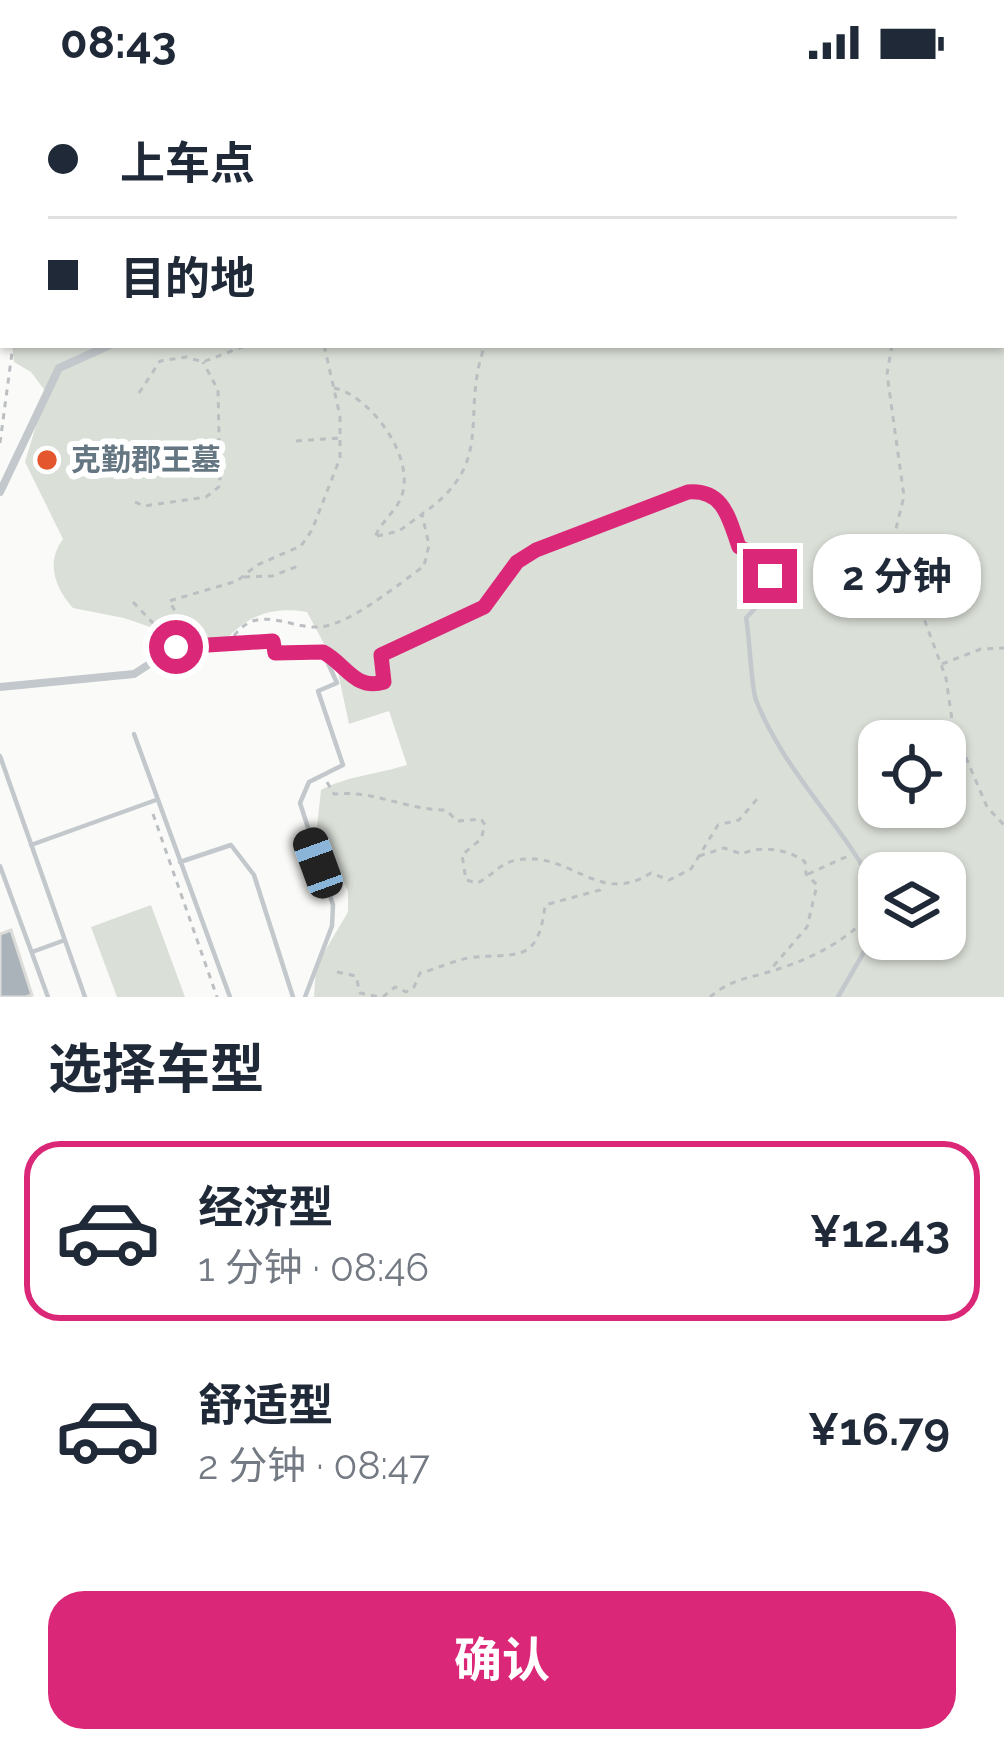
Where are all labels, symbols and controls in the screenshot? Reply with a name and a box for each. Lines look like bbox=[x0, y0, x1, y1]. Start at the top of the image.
text: 08:43 bbox=[60, 16, 177, 69]
text: 上车点 bbox=[120, 137, 255, 190]
text: 目的地 bbox=[120, 252, 255, 305]
place label: 克勤郡王墓 bbox=[71, 442, 221, 477]
marker: 克勤郡王墓 bbox=[34, 447, 60, 473]
callout: 2 分钟 bbox=[812, 534, 980, 618]
route end bbox=[743, 549, 797, 603]
text: 2 分钟 bbox=[842, 553, 952, 599]
route start bbox=[149, 620, 203, 674]
map controls bbox=[858, 720, 966, 960]
button: locate bbox=[858, 720, 966, 828]
car bbox=[289, 823, 347, 903]
button: layers bbox=[858, 852, 966, 960]
text: 选择车型 bbox=[48, 1037, 264, 1101]
icon: car bbox=[54, 1177, 162, 1285]
text: 经济型 bbox=[198, 1181, 333, 1234]
text: ¥12.43 bbox=[809, 1205, 950, 1258]
text: 1 分钟 · 08:46 bbox=[198, 1244, 429, 1290]
icon: car bbox=[54, 1375, 162, 1483]
text: 舒适型 bbox=[198, 1379, 333, 1432]
text: ¥16.79 bbox=[807, 1403, 950, 1456]
text: 2 分钟 · 08:47 bbox=[198, 1442, 430, 1488]
button: 确认 bbox=[48, 1591, 956, 1729]

